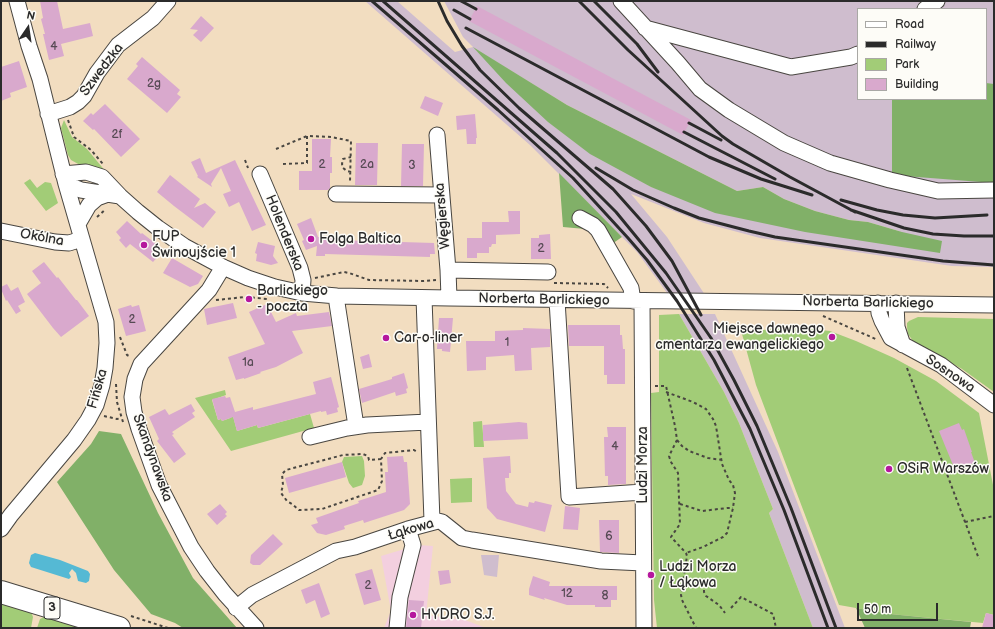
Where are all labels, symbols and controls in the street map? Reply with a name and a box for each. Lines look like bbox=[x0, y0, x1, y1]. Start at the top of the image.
north arrow bbox=[8, 8, 48, 48]
legend bbox=[857, 8, 987, 100]
text: N bbox=[25, 9, 36, 23]
text: Road bbox=[895, 17, 924, 32]
text: Railway bbox=[895, 37, 936, 52]
house number: 4 bbox=[50, 40, 58, 54]
street label: Szwedzka bbox=[77, 40, 127, 100]
text: Park bbox=[895, 57, 919, 72]
house number: 2g bbox=[147, 77, 161, 91]
text: Building bbox=[895, 77, 939, 92]
house number: 2f bbox=[112, 128, 122, 142]
house number: 2 bbox=[318, 158, 326, 172]
house number: 2a bbox=[360, 158, 374, 172]
house number: 3 bbox=[408, 159, 416, 173]
street label: Węgierska bbox=[432, 182, 454, 250]
street label: Holenderska bbox=[261, 193, 307, 273]
street label: Okólna bbox=[19, 226, 65, 250]
place label: FUP Świnoujście 1 bbox=[152, 229, 236, 262]
place label: Folga Baltica bbox=[319, 231, 401, 247]
marker: Folga Baltica bbox=[306, 234, 316, 244]
marker: FUP Świnoujście 1 bbox=[139, 240, 149, 250]
house number: 2 bbox=[537, 242, 545, 256]
place label: Barlickiego - poczta bbox=[257, 283, 328, 316]
street label: Norberta Barlickiego bbox=[478, 290, 610, 310]
street label: Norberta Barlickiego bbox=[802, 293, 934, 313]
marker: Barlickiego - poczta bbox=[244, 294, 254, 304]
house number: 2 bbox=[128, 313, 136, 327]
place label: Miejsce dawnego cmentarza ewangelickiego bbox=[655, 321, 824, 354]
place label: Car-o-liner bbox=[394, 330, 462, 346]
marker: Miejsce dawnego cmentarza ewangelickiego bbox=[827, 332, 837, 342]
marker: Car-o-liner bbox=[381, 333, 391, 343]
house number: 1 bbox=[505, 336, 509, 350]
street label: Sosnowa bbox=[922, 351, 978, 397]
house number: 1a bbox=[242, 356, 254, 370]
street label: Fińska bbox=[84, 367, 112, 411]
street label: Skandynawska bbox=[128, 412, 176, 504]
street label: Ludzi Morza bbox=[635, 426, 651, 504]
house number: 4 bbox=[611, 440, 619, 454]
place label: OSiR Warszów bbox=[897, 461, 989, 477]
marker: OSiR Warszów bbox=[884, 464, 894, 474]
street label: Łąkowa bbox=[386, 515, 436, 545]
house number: 6 bbox=[605, 530, 613, 544]
place label: Ludzi Morza / Łąkowa bbox=[659, 559, 736, 592]
marker: Ludzi Morza / Łąkowa bbox=[646, 570, 656, 580]
house number: 2 bbox=[364, 579, 372, 593]
house number: 12 bbox=[561, 587, 573, 601]
house number: 8 bbox=[602, 589, 608, 603]
scale bar bbox=[859, 595, 940, 621]
road number: 3 bbox=[44, 597, 60, 619]
text: 50 m bbox=[864, 602, 891, 617]
place label: HYDRO S.J. bbox=[421, 607, 495, 623]
marker: HYDRO S.J. bbox=[408, 610, 418, 620]

